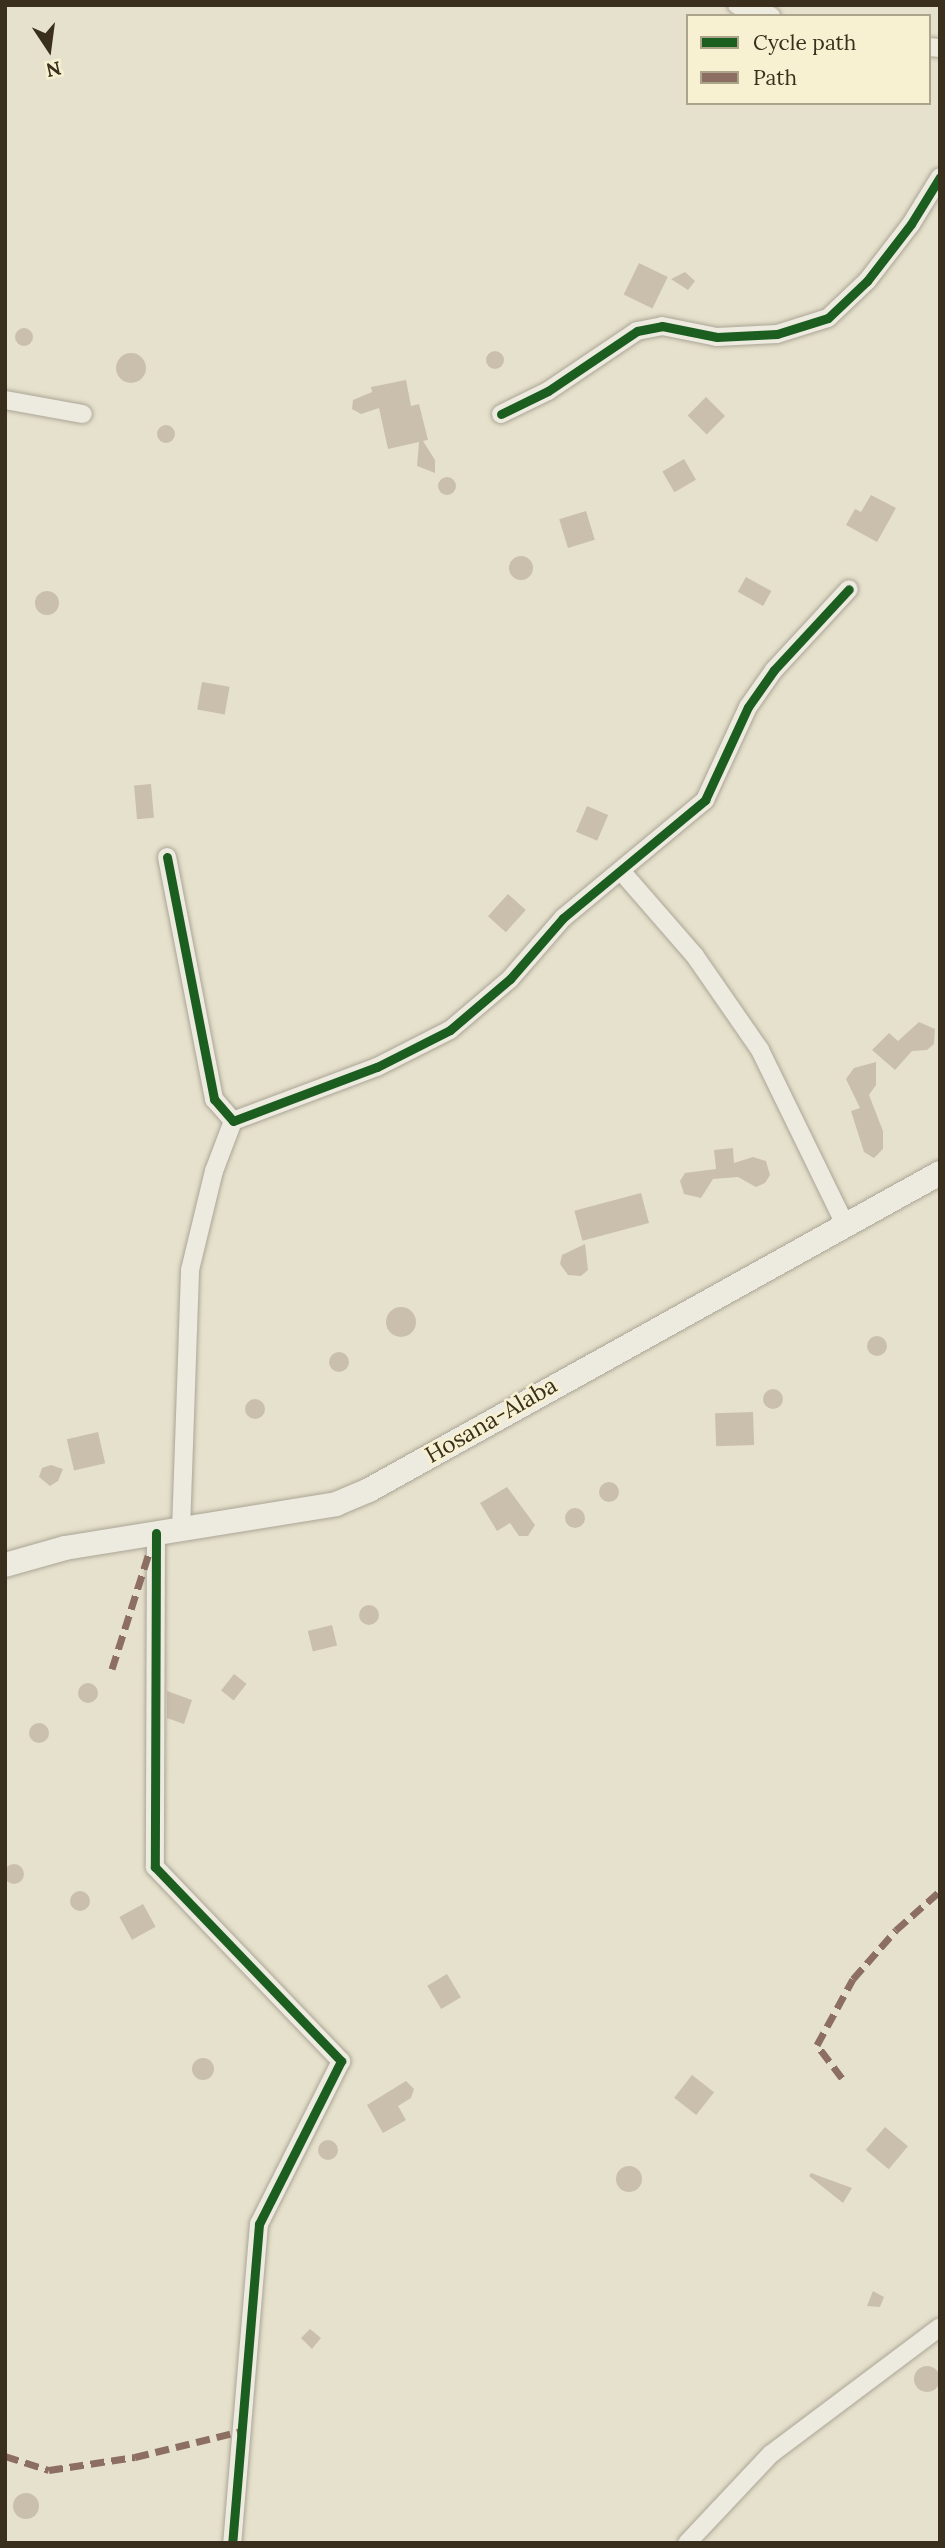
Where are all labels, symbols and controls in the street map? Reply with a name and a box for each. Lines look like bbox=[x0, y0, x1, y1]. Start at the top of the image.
north arrow bbox=[14, 14, 84, 84]
legend bbox=[686, 14, 931, 105]
text: Cycle path bbox=[753, 29, 856, 56]
text: N bbox=[44, 56, 64, 83]
text: Path bbox=[753, 64, 797, 91]
street label: Hosana-Alaba bbox=[420, 1371, 562, 1469]

